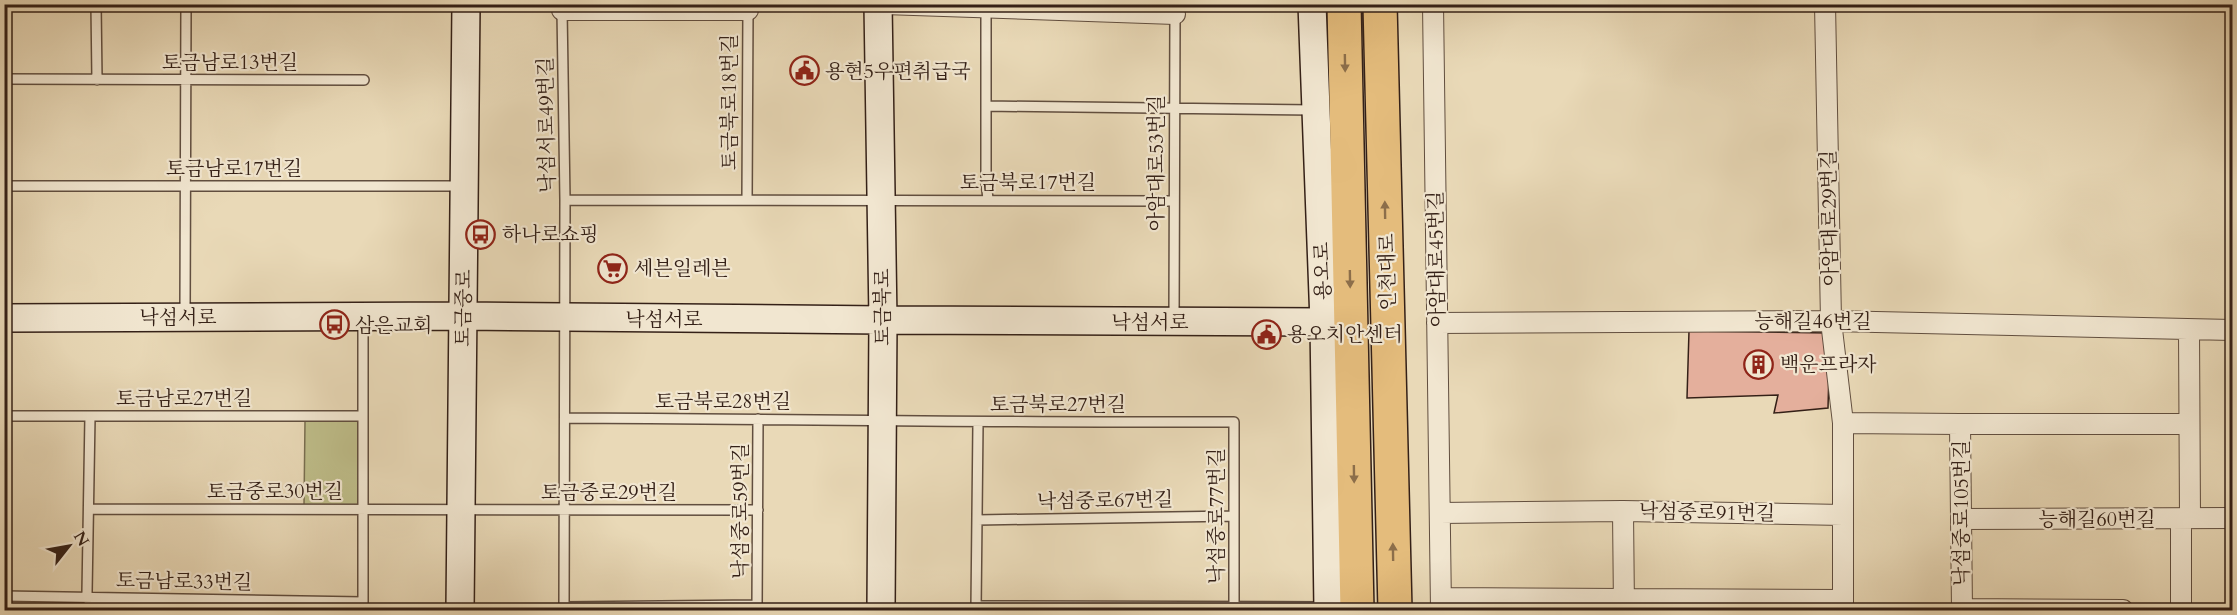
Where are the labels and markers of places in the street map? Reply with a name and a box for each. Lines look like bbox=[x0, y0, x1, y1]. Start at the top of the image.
public building icon: 용현5우편취급국 bbox=[788, 55, 820, 87]
place label: 용현5우편취급국 bbox=[825, 58, 970, 85]
bus stop icon: 하나로쇼핑 bbox=[465, 218, 497, 250]
place label: 하나로쇼핑 bbox=[502, 221, 599, 248]
supermarket icon: 세븐일레븐 bbox=[597, 252, 629, 284]
place label: 세븐일레븐 bbox=[634, 255, 731, 282]
bus stop icon: 삼은교회 bbox=[318, 309, 350, 341]
place label: 삼은교회 bbox=[355, 312, 432, 339]
public building icon: 용오치안센터 bbox=[1250, 318, 1282, 350]
place label: 용오치안센터 bbox=[1287, 321, 1403, 348]
building icon: 백운프라자 bbox=[1743, 348, 1775, 380]
place label: 백운프라자 bbox=[1780, 351, 1877, 378]

